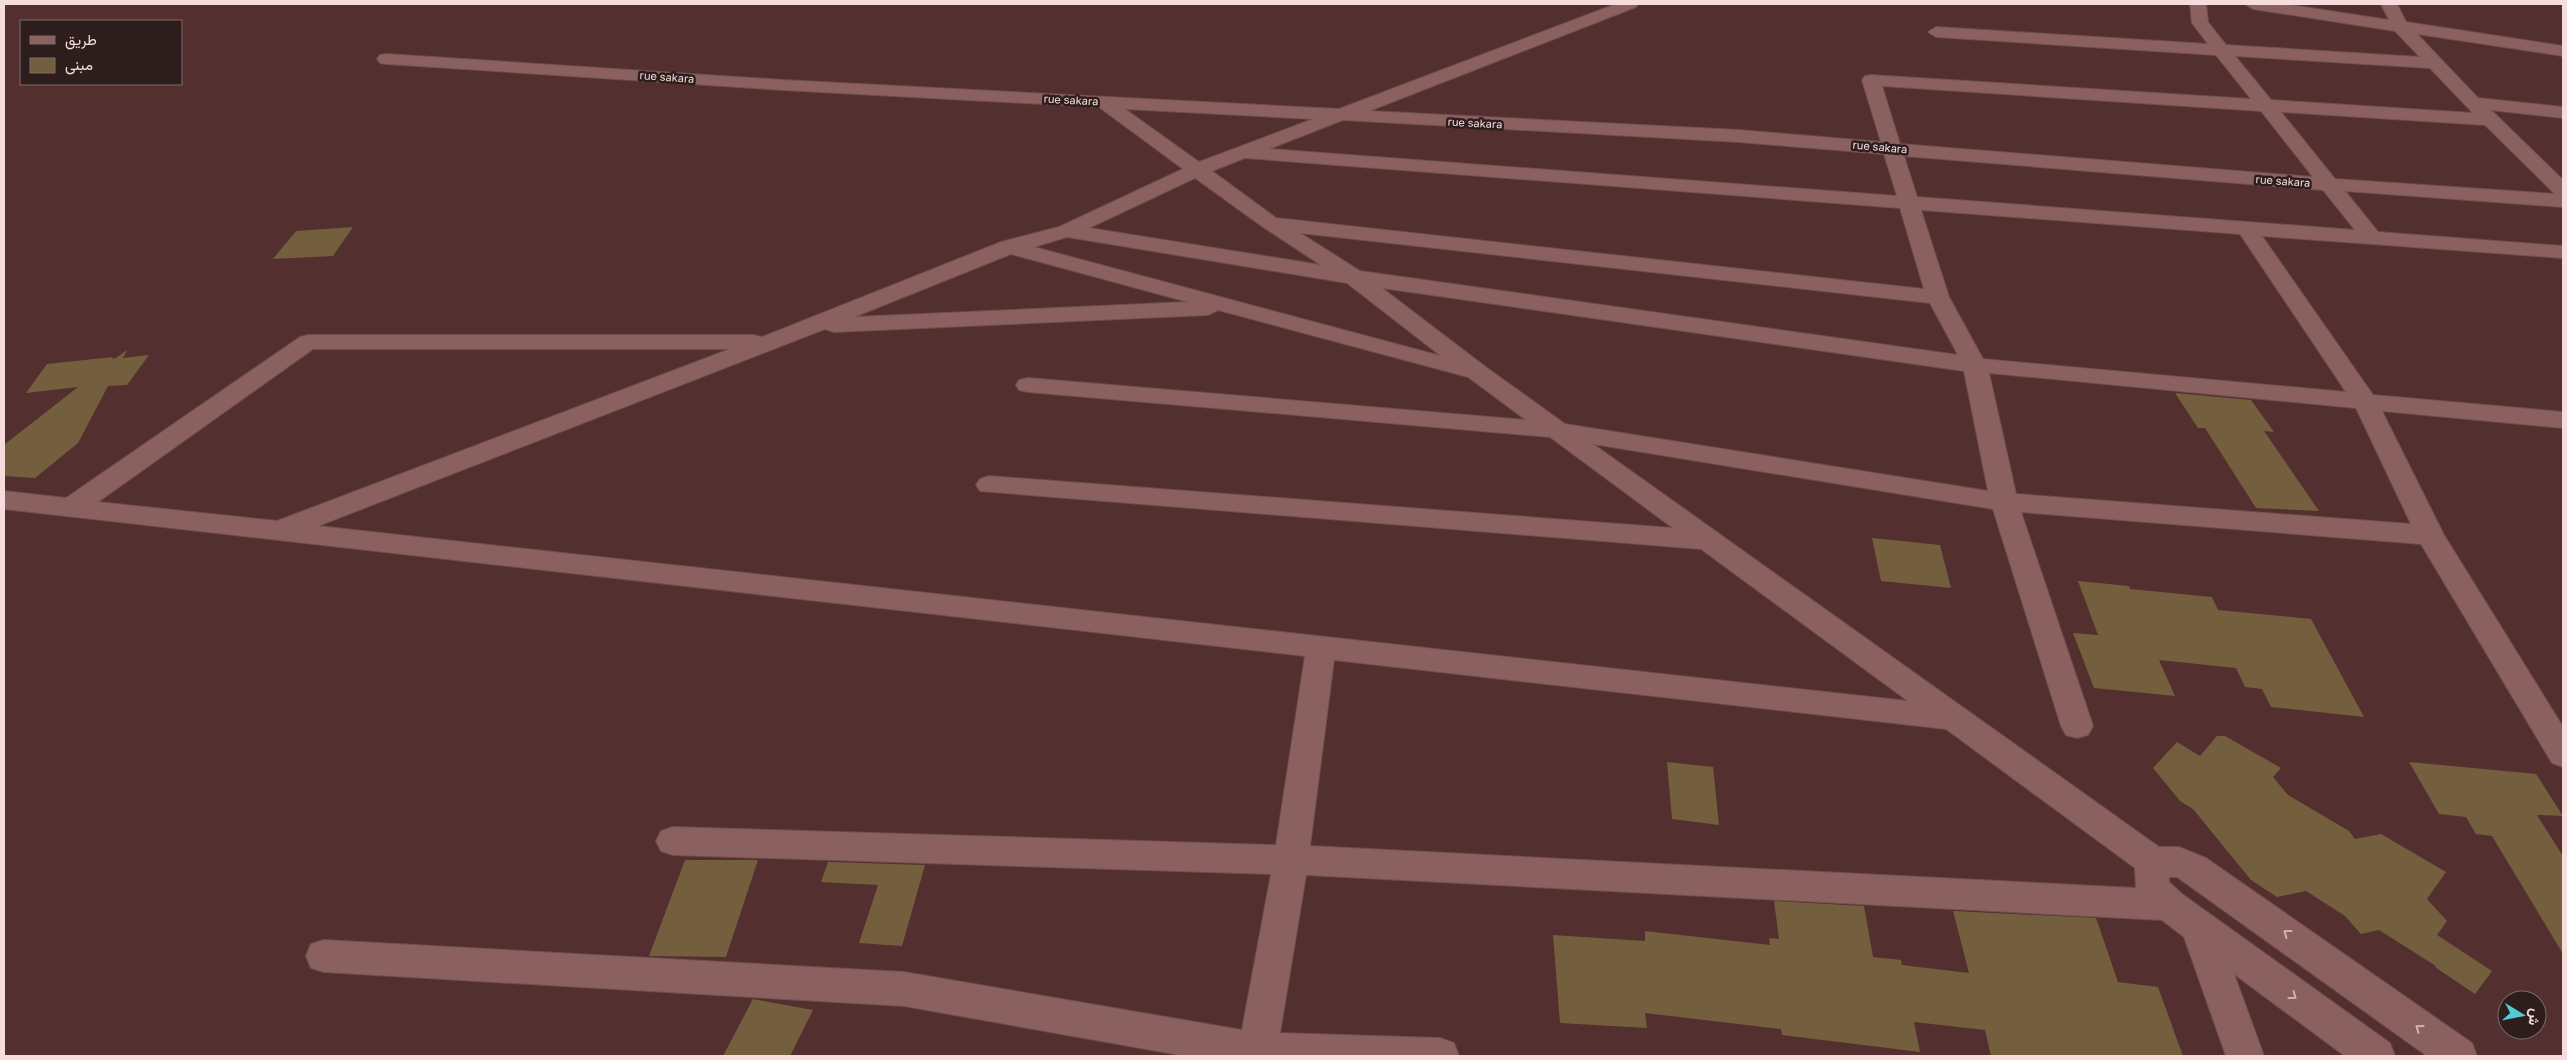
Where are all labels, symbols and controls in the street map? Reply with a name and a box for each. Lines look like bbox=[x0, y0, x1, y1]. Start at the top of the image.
legend bbox=[20, 20, 182, 85]
text: طريق bbox=[65, 30, 97, 50]
text: مبنى bbox=[65, 55, 93, 75]
street label: rue sakara bbox=[639, 68, 695, 85]
street label: rue sakara bbox=[1043, 92, 1099, 107]
street label: rue sakara bbox=[1447, 115, 1503, 130]
street label: rue sakara bbox=[1852, 138, 1908, 155]
street label: rue sakara bbox=[2255, 172, 2311, 189]
one-way arrow bbox=[2283, 930, 2293, 939]
one-way arrow bbox=[2287, 990, 2297, 999]
north arrow bbox=[2497, 990, 2547, 1040]
text: ش bbox=[2524, 1007, 2545, 1027]
one-way arrow bbox=[2415, 1025, 2425, 1034]

